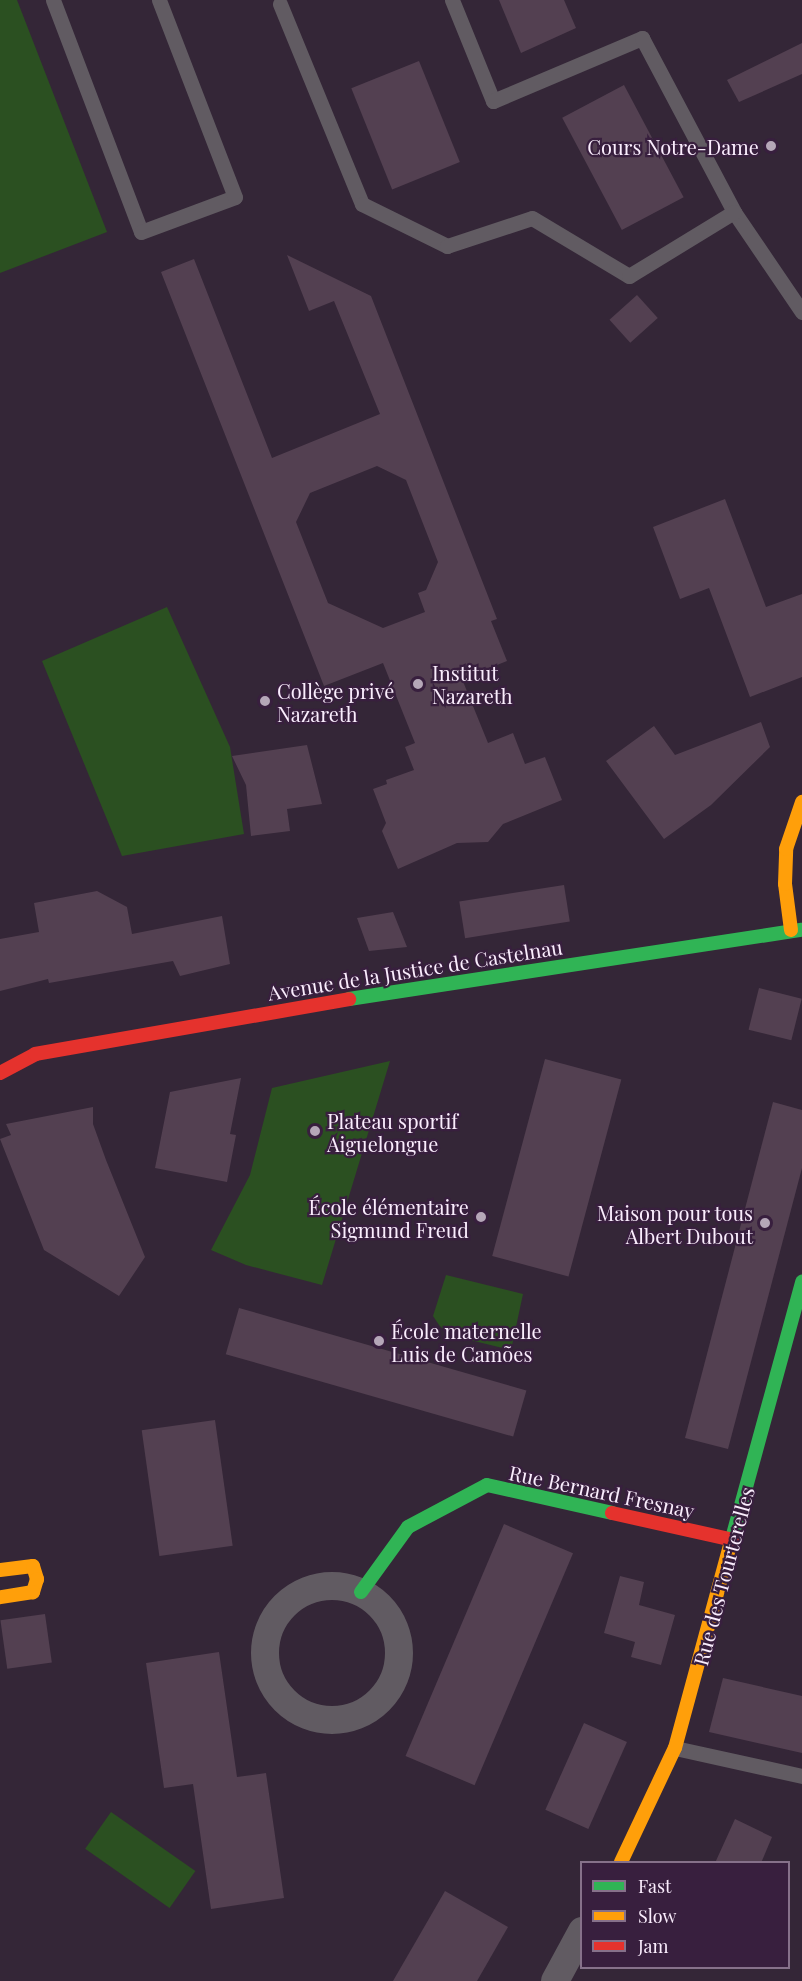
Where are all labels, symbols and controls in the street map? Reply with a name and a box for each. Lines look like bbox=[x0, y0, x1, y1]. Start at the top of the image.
place label: Cours Notre-Dame bbox=[587, 134, 759, 158]
marker: Cours Notre-Dame bbox=[764, 139, 778, 153]
place label: Institut Nazareth bbox=[432, 660, 513, 707]
marker: Institut Nazareth bbox=[409, 675, 427, 693]
place label: Collège privé Nazareth bbox=[277, 678, 394, 725]
marker: Collège privé Nazareth bbox=[258, 694, 272, 708]
street label: Avenue de la Justice de Castelnau bbox=[266, 934, 564, 1004]
place label: Plateau sportif Aiguelongue bbox=[327, 1108, 458, 1155]
marker: Plateau sportif Aiguelongue bbox=[308, 1124, 322, 1138]
place label: École élémentaire Sigmund Freud bbox=[309, 1194, 469, 1241]
place label: Maison pour tous Albert Dubout bbox=[596, 1200, 753, 1247]
marker: École élémentaire Sigmund Freud bbox=[474, 1210, 488, 1224]
marker: Maison pour tous Albert Dubout bbox=[758, 1216, 772, 1230]
place label: École maternelle Luis de Camões bbox=[391, 1318, 542, 1365]
marker: École maternelle Luis de Camões bbox=[372, 1334, 386, 1348]
street label: Rue Bernard Fresnay bbox=[507, 1460, 697, 1522]
street label: Rue des Tourterelles bbox=[688, 1484, 758, 1668]
legend bbox=[580, 1861, 790, 1969]
text: Fast bbox=[638, 1874, 671, 1898]
text: Slow bbox=[638, 1904, 676, 1928]
text: Jam bbox=[638, 1934, 668, 1958]

